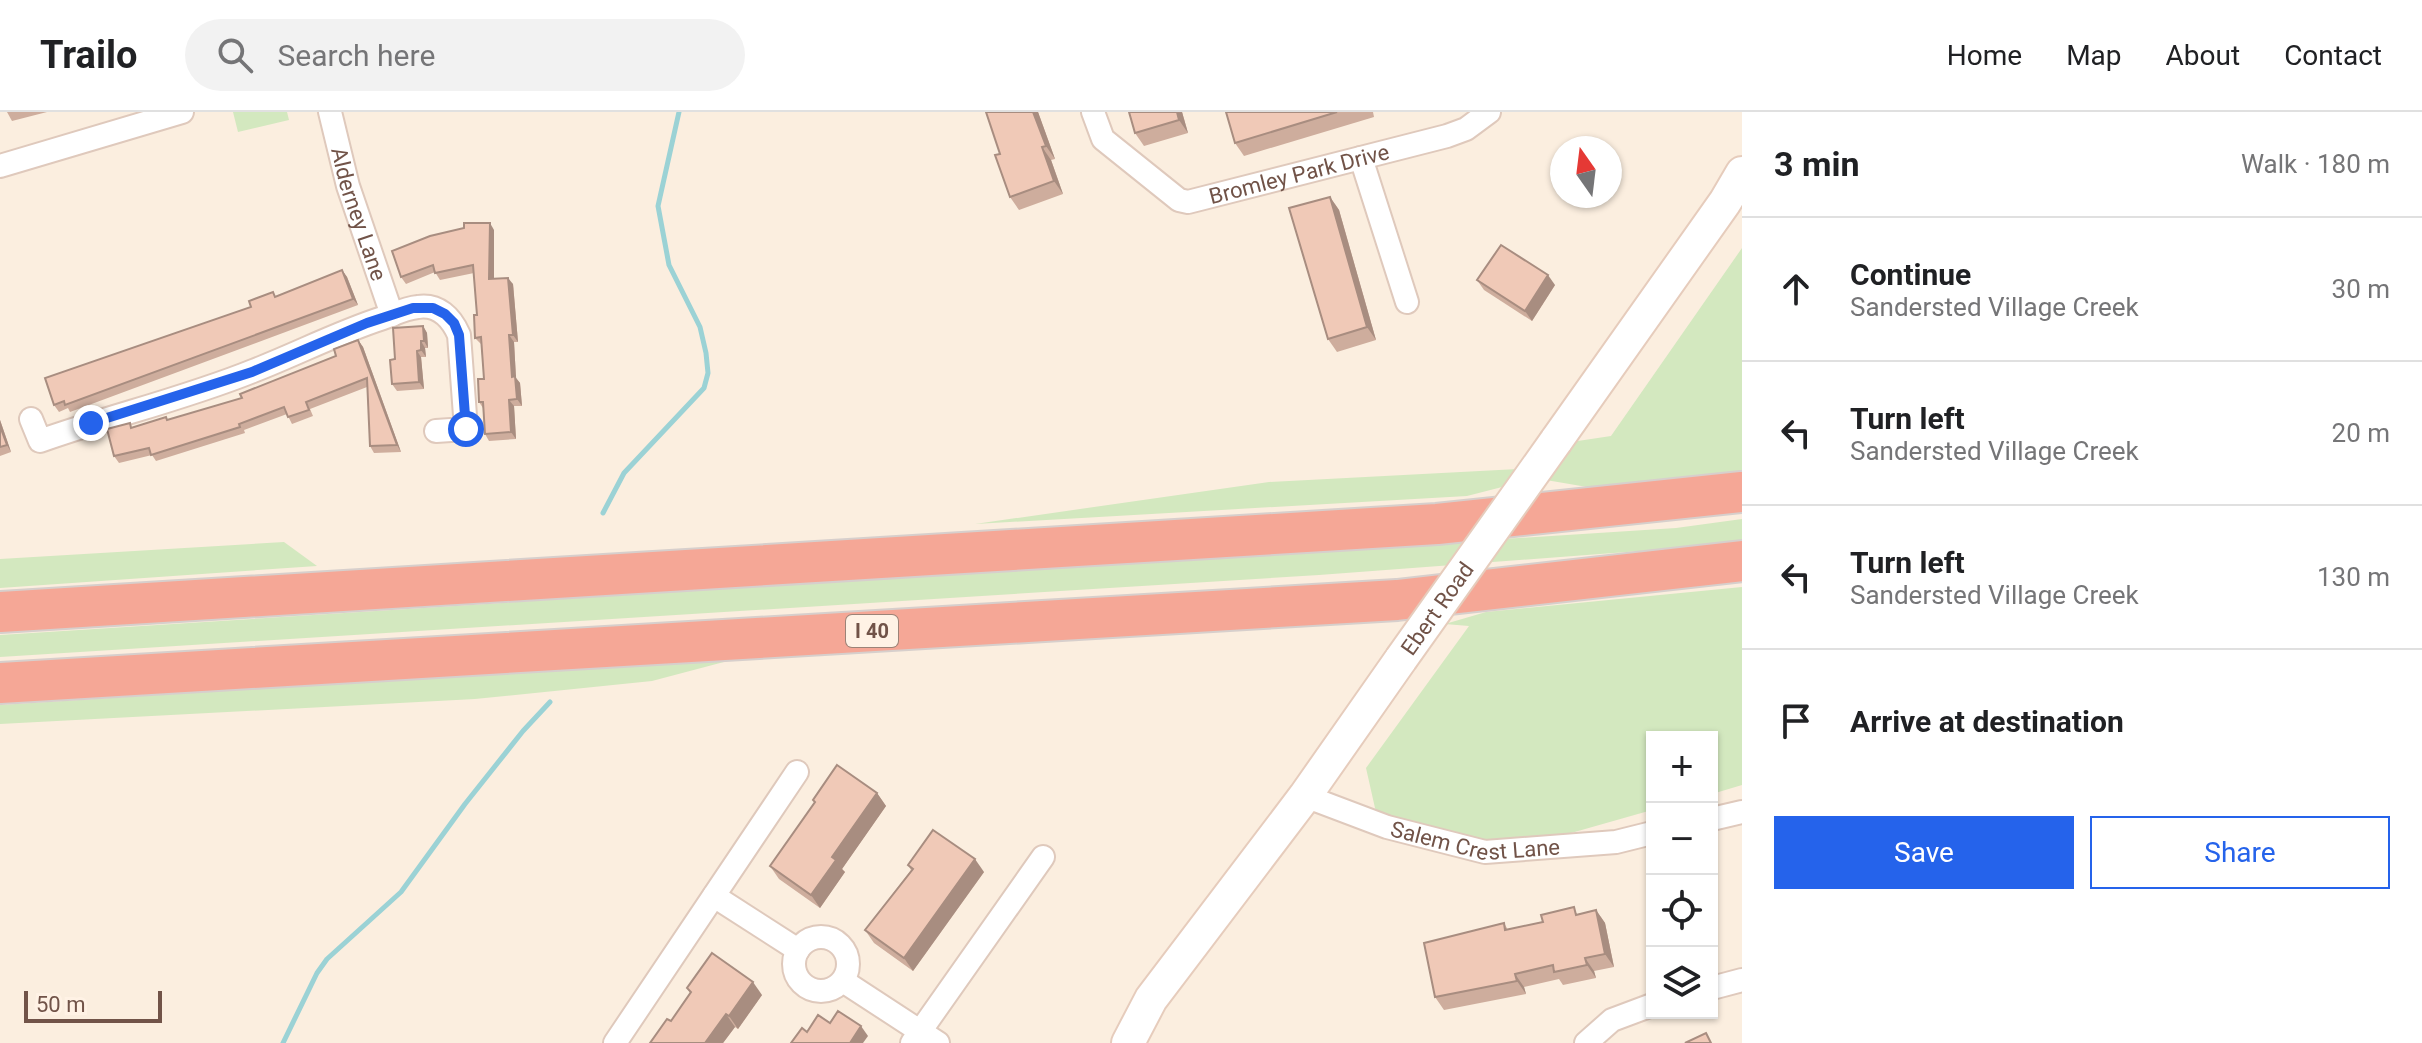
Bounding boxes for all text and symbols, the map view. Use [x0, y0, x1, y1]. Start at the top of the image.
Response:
search box [185, 19, 745, 91]
text: Trailo [40, 33, 137, 77]
icon: search [213, 33, 257, 77]
text: Search here [277, 38, 435, 73]
text: Home [1947, 39, 2022, 72]
text: Map [2066, 39, 2122, 72]
text: About [2166, 39, 2240, 72]
text: Contact [2284, 39, 2382, 72]
north arrow [1550, 136, 1622, 208]
street label: Bromley Park Drive [1206, 139, 1392, 209]
text: 3 min [1774, 144, 1859, 184]
street label: Alderney Lane [327, 145, 392, 284]
text: Walk · 180 m [2241, 149, 2390, 179]
text: Continue [1850, 257, 1971, 292]
icon: ahead [1774, 267, 1818, 311]
text: 30 m [2332, 274, 2390, 304]
text: Sandersted Village Creek [1850, 292, 2139, 322]
text: Turn left [1850, 401, 1965, 436]
route end [73, 405, 109, 441]
route start [448, 411, 484, 447]
icon: left [1774, 411, 1818, 455]
text: 20 m [2332, 418, 2390, 448]
text: Sandersted Village Creek [1850, 436, 2139, 466]
text: Turn left [1850, 545, 1965, 580]
icon: left [1774, 555, 1818, 599]
street label: Ebert Road [1396, 557, 1478, 660]
text: 130 m [2317, 562, 2390, 592]
text: Sandersted Village Creek [1850, 580, 2139, 610]
road number: I 40 [846, 615, 898, 647]
icon: arrive [1774, 699, 1818, 743]
text: Arrive at destination [1850, 704, 2124, 739]
map controls [1646, 731, 1718, 1019]
button: + [1646, 731, 1718, 803]
button: − [1646, 803, 1718, 875]
street label: Salem Crest Lane [1388, 816, 1561, 865]
button: Save [1774, 816, 2074, 889]
button: Share [2090, 816, 2390, 889]
button: locate [1646, 875, 1718, 947]
button: layers [1646, 947, 1718, 1019]
scale bar [24, 987, 162, 1023]
text: 50 m [36, 992, 85, 1017]

